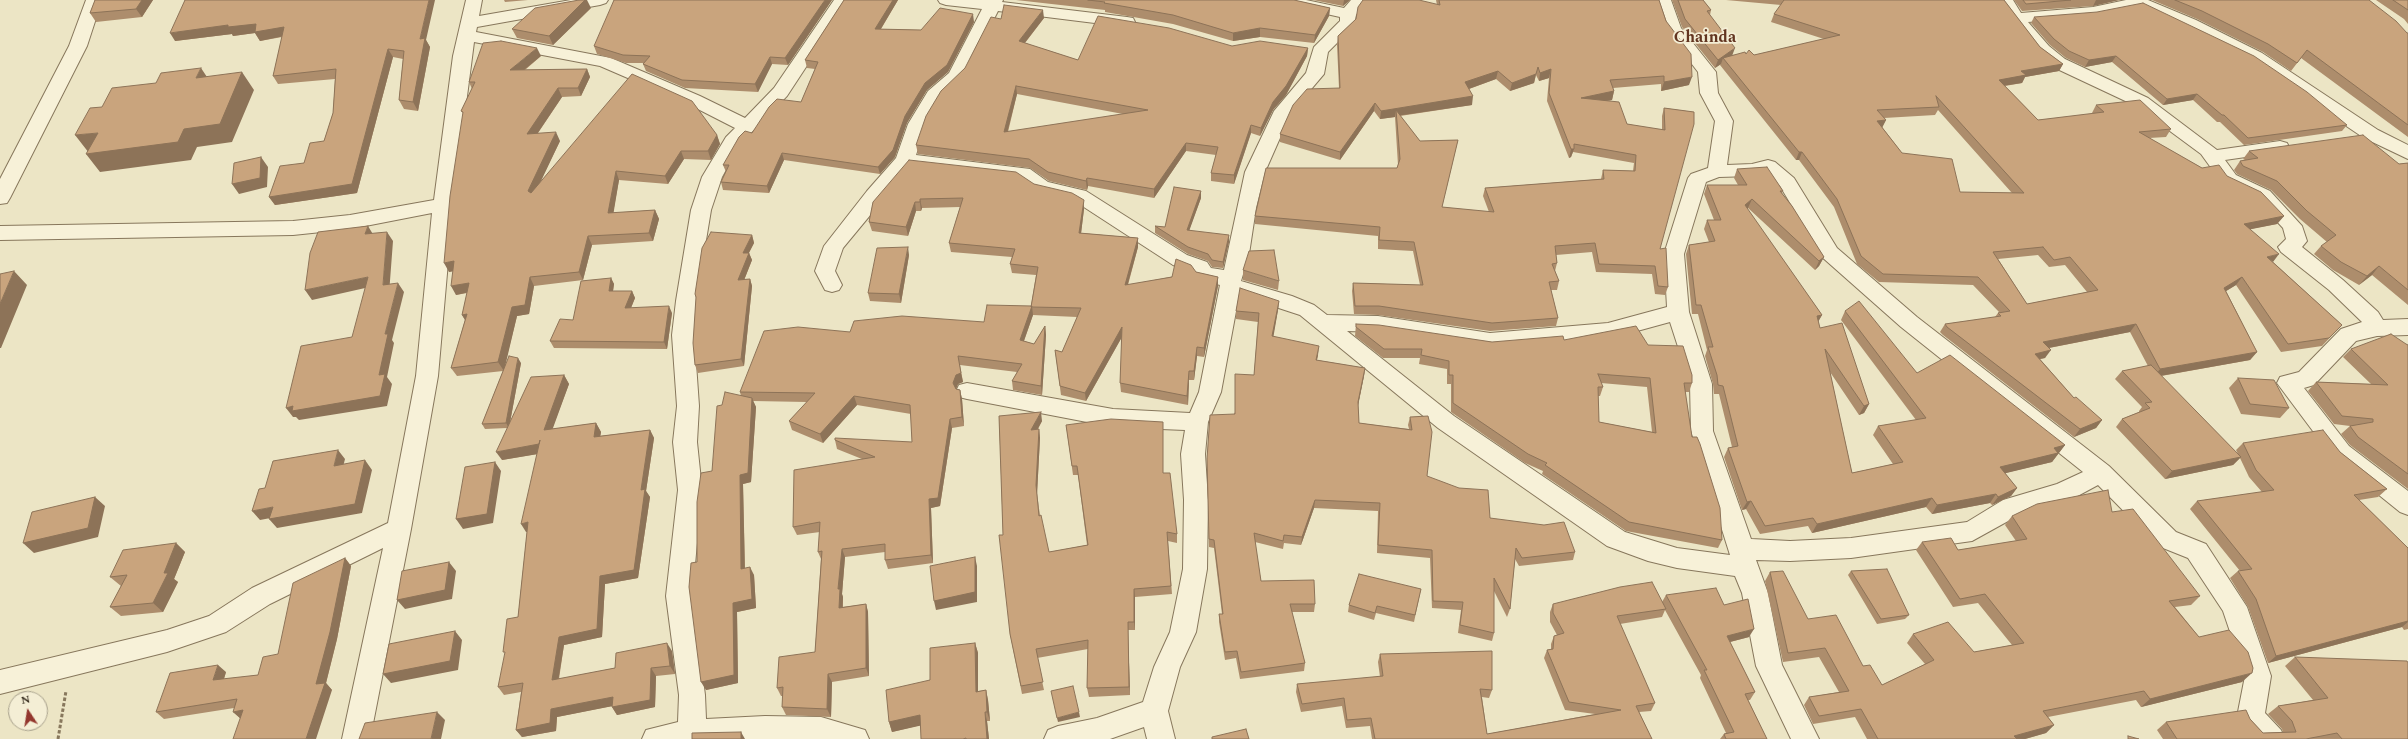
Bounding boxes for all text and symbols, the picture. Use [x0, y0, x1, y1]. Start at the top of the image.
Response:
district label: Chainda [1674, 29, 1736, 49]
north arrow [8, 691, 48, 731]
text: N [19, 691, 32, 709]

